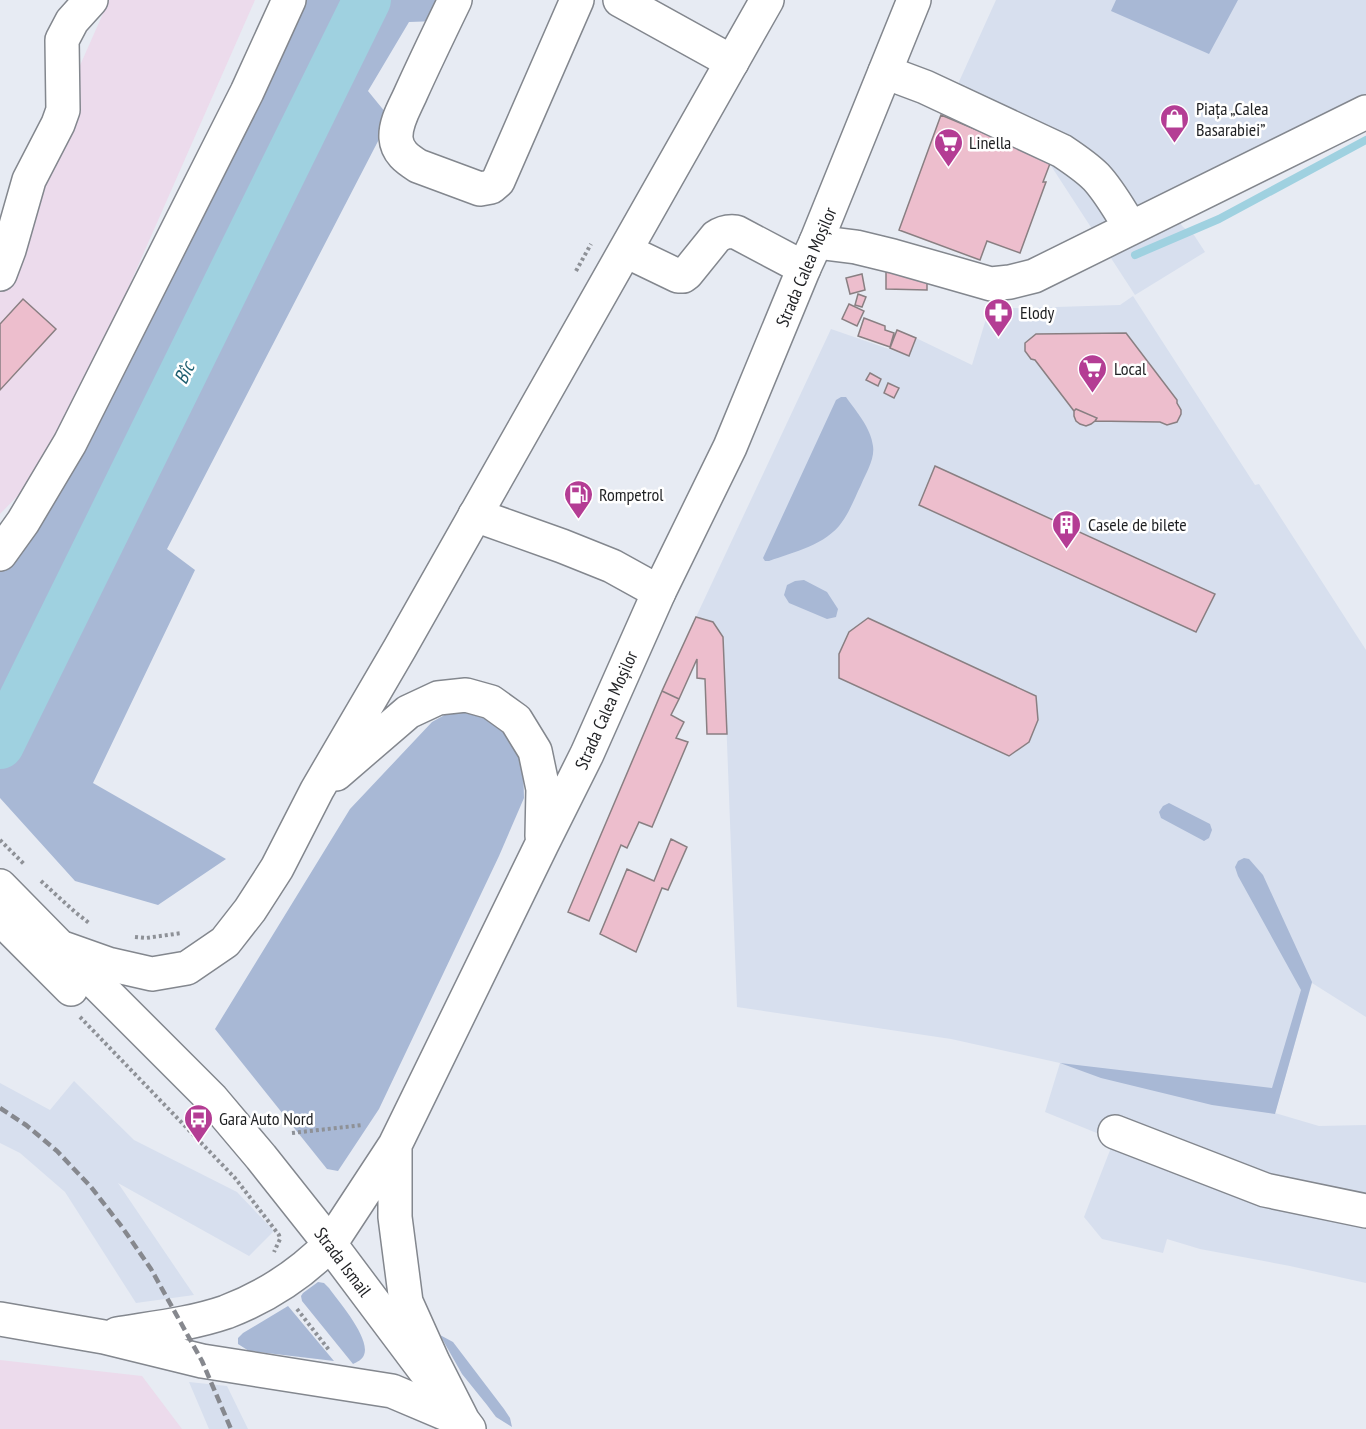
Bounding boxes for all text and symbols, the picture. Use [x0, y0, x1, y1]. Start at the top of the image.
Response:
place label: Piața „Calea Basarabiei” [1196, 97, 1269, 141]
shop icon: Piața „Calea Basarabiei” [1159, 102, 1191, 144]
supermarket icon: Linella [932, 126, 964, 168]
place label: Linella [969, 131, 1011, 154]
street label: Strada Calea Moșilor [770, 204, 842, 330]
pharmacy icon: Elody [983, 296, 1015, 338]
place label: Elody [1020, 301, 1054, 324]
supermarket icon: Local [1077, 352, 1109, 394]
water label: Bîc [168, 356, 201, 388]
place label: Local [1114, 357, 1147, 380]
fuel station icon: Rompetrol [562, 478, 594, 520]
place label: Rompetrol [599, 483, 664, 506]
building icon: Casele de bilete [1051, 508, 1083, 550]
place label: Casele de bilete [1088, 513, 1187, 536]
street label: Strada Calea Moșilor [570, 647, 642, 773]
bus stop icon: Gara Auto Nord [182, 1102, 214, 1144]
place label: Gara Auto Nord [219, 1107, 313, 1130]
street label: Strada Ismail [309, 1223, 377, 1302]

